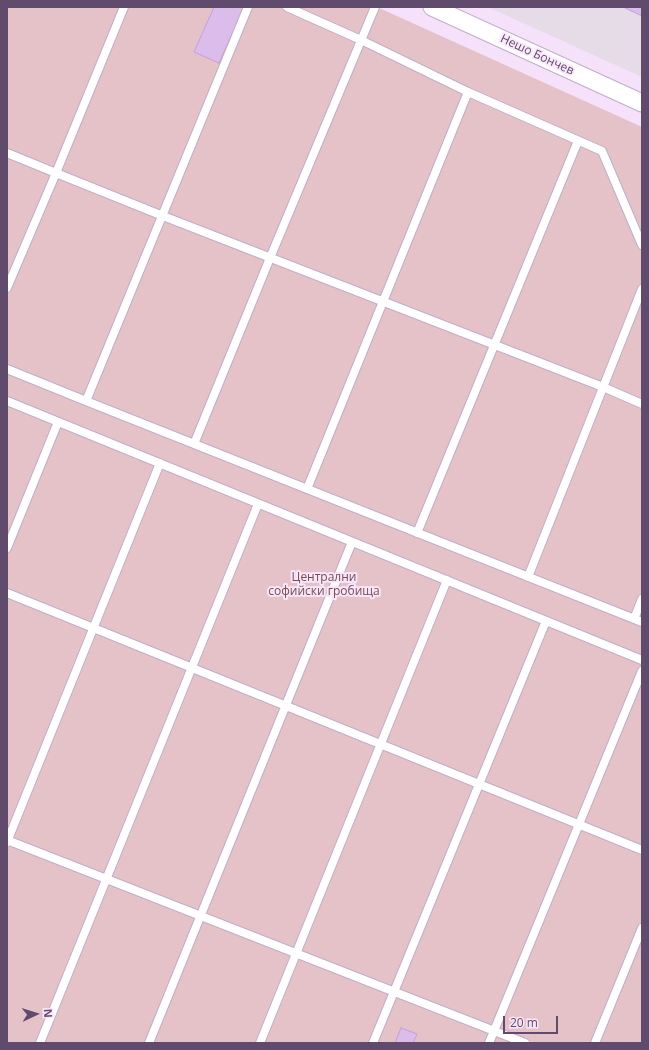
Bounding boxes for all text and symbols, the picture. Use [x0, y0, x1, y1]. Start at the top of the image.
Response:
street label: Нешо Бончев [498, 32, 576, 78]
park label: Централни софийски гробища [268, 571, 380, 599]
north arrow [16, 994, 56, 1034]
text: N [41, 1008, 56, 1018]
scale bar [505, 1008, 560, 1034]
text: 20 m [510, 1014, 538, 1031]

